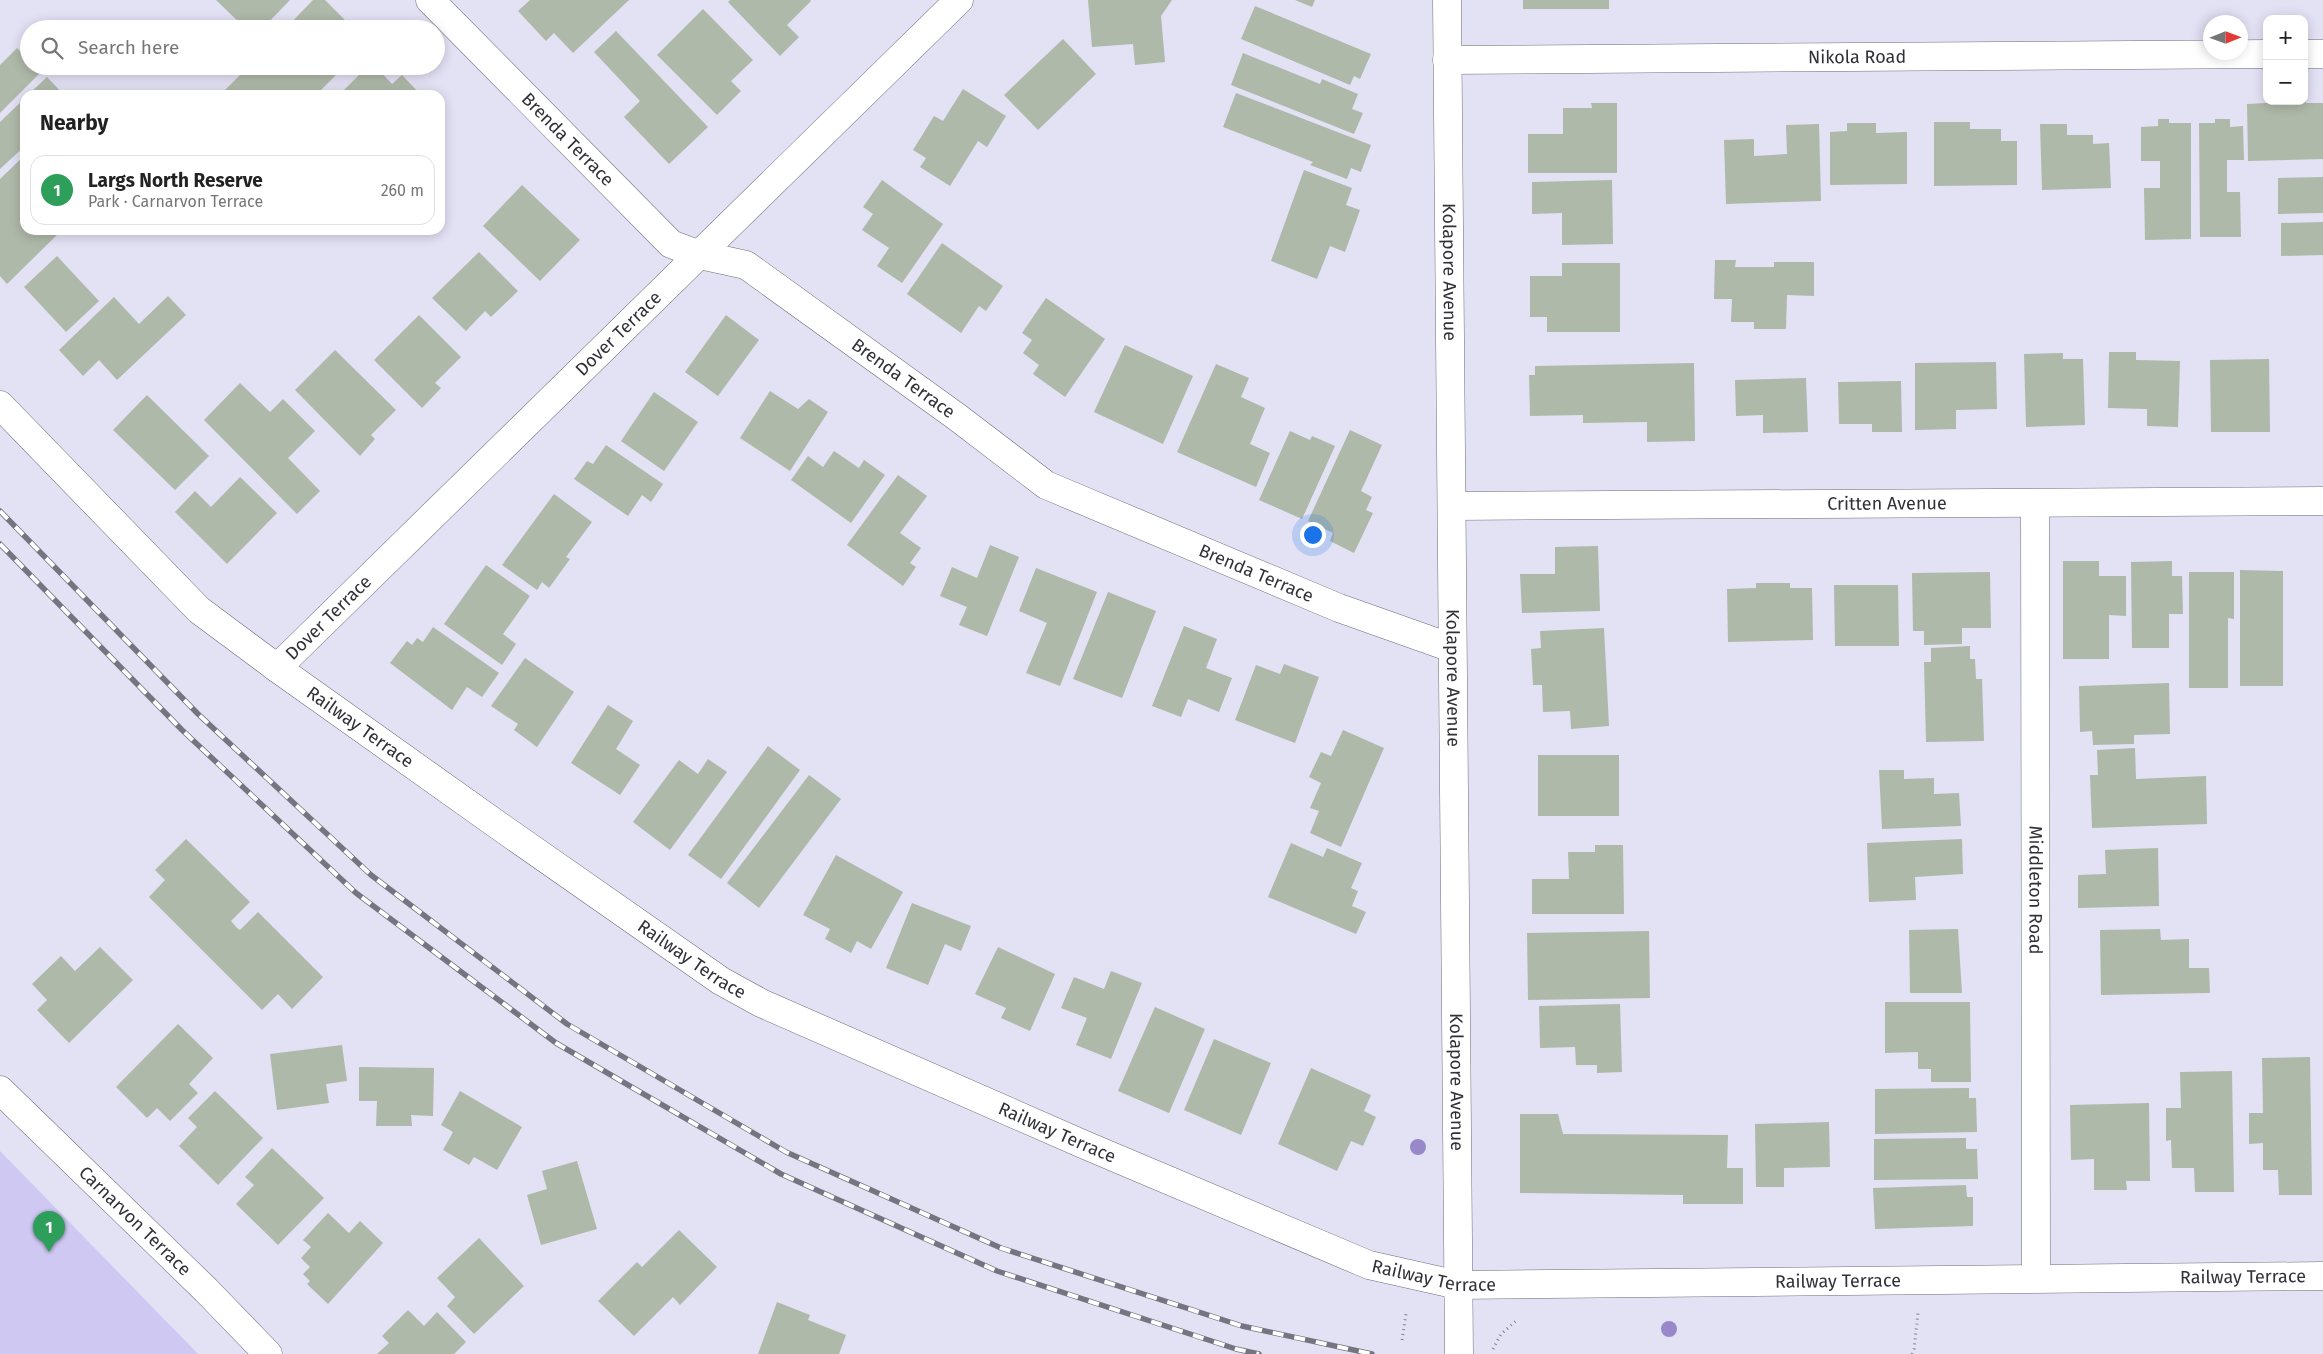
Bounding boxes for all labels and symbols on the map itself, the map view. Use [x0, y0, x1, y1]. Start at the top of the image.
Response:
north arrow [2203, 15, 2248, 60]
street label: Nikola Road [1808, 46, 1906, 68]
street label: Brenda Terrace [517, 88, 619, 191]
street label: Kolapore Avenue [1438, 203, 1461, 341]
street label: Dover Terrace [571, 287, 666, 380]
street label: Brenda Terrace [847, 334, 959, 423]
street label: Critten Avenue [1827, 492, 1947, 515]
your location [1300, 522, 1326, 548]
street label: Brenda Terrace [1195, 539, 1317, 607]
street label: Dover Terrace [281, 571, 376, 665]
street label: Kolapore Avenue [1441, 609, 1465, 747]
street label: Railway Terrace [302, 682, 418, 773]
street label: Middleton Road [2024, 825, 2047, 955]
street label: Railway Terrace [633, 915, 750, 1004]
street label: Kolapore Avenue [1445, 1013, 1468, 1151]
street label: Railway Terrace [995, 1097, 1119, 1168]
street label: Carnarvon Terrace [74, 1162, 196, 1280]
pin: 1 [33, 1211, 65, 1252]
street label: Railway Terrace [1370, 1255, 1496, 1296]
street label: Railway Terrace [2180, 1265, 2306, 1288]
street label: Railway Terrace [1775, 1269, 1901, 1293]

